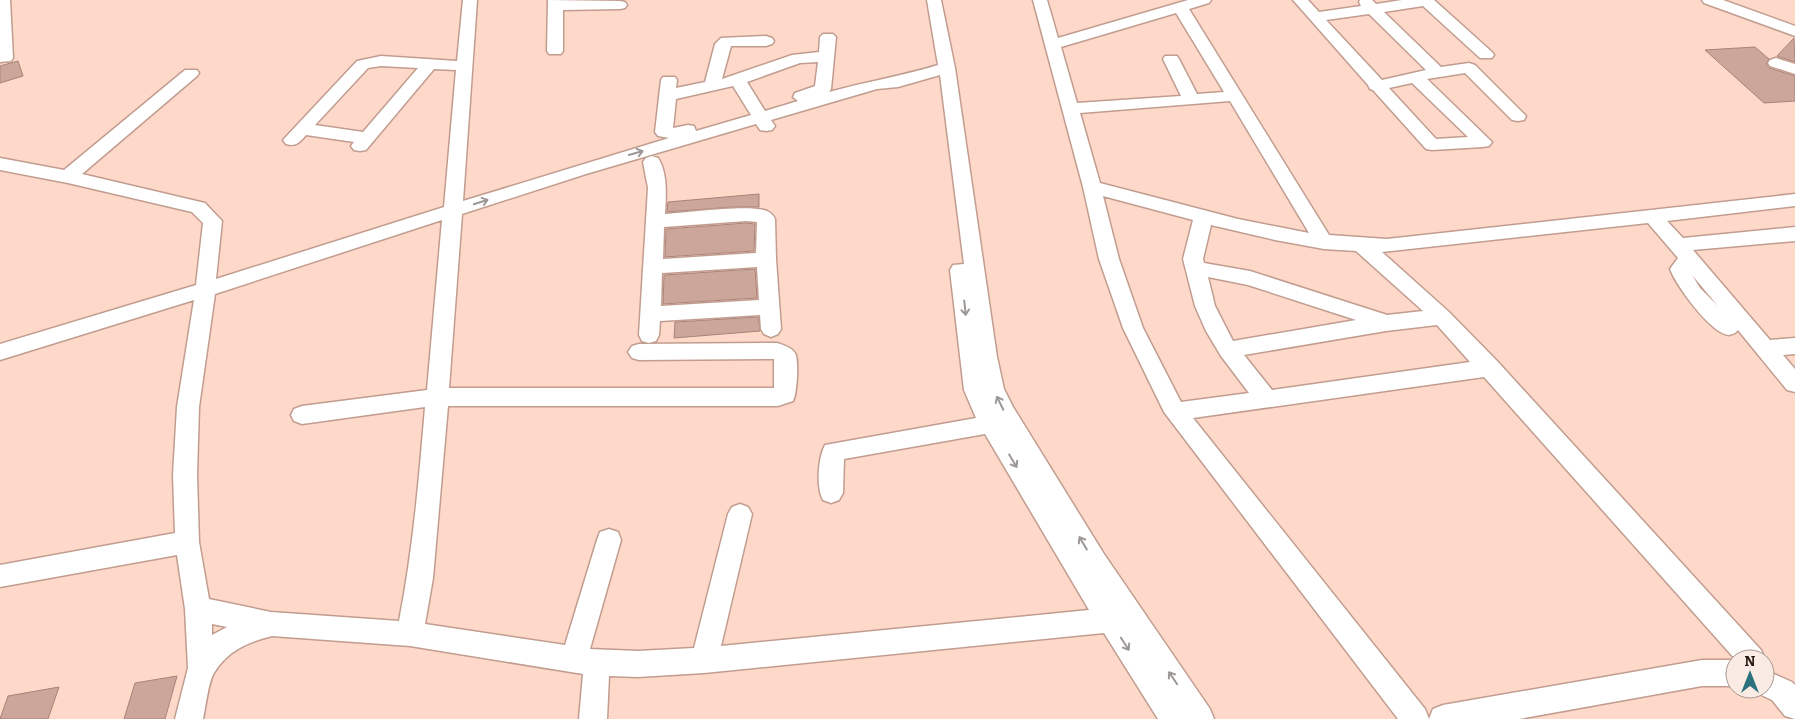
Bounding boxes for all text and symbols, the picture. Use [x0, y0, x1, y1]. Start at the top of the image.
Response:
one-way arrow [627, 148, 643, 158]
one-way arrow [472, 196, 488, 206]
one-way arrow [960, 300, 970, 316]
one-way arrow [995, 396, 1004, 411]
one-way arrow [1008, 453, 1018, 467]
one-way arrow [1078, 536, 1088, 550]
one-way arrow [1121, 636, 1131, 650]
north arrow [1725, 649, 1775, 699]
text: N [1745, 653, 1756, 670]
one-way arrow [1168, 672, 1178, 686]

